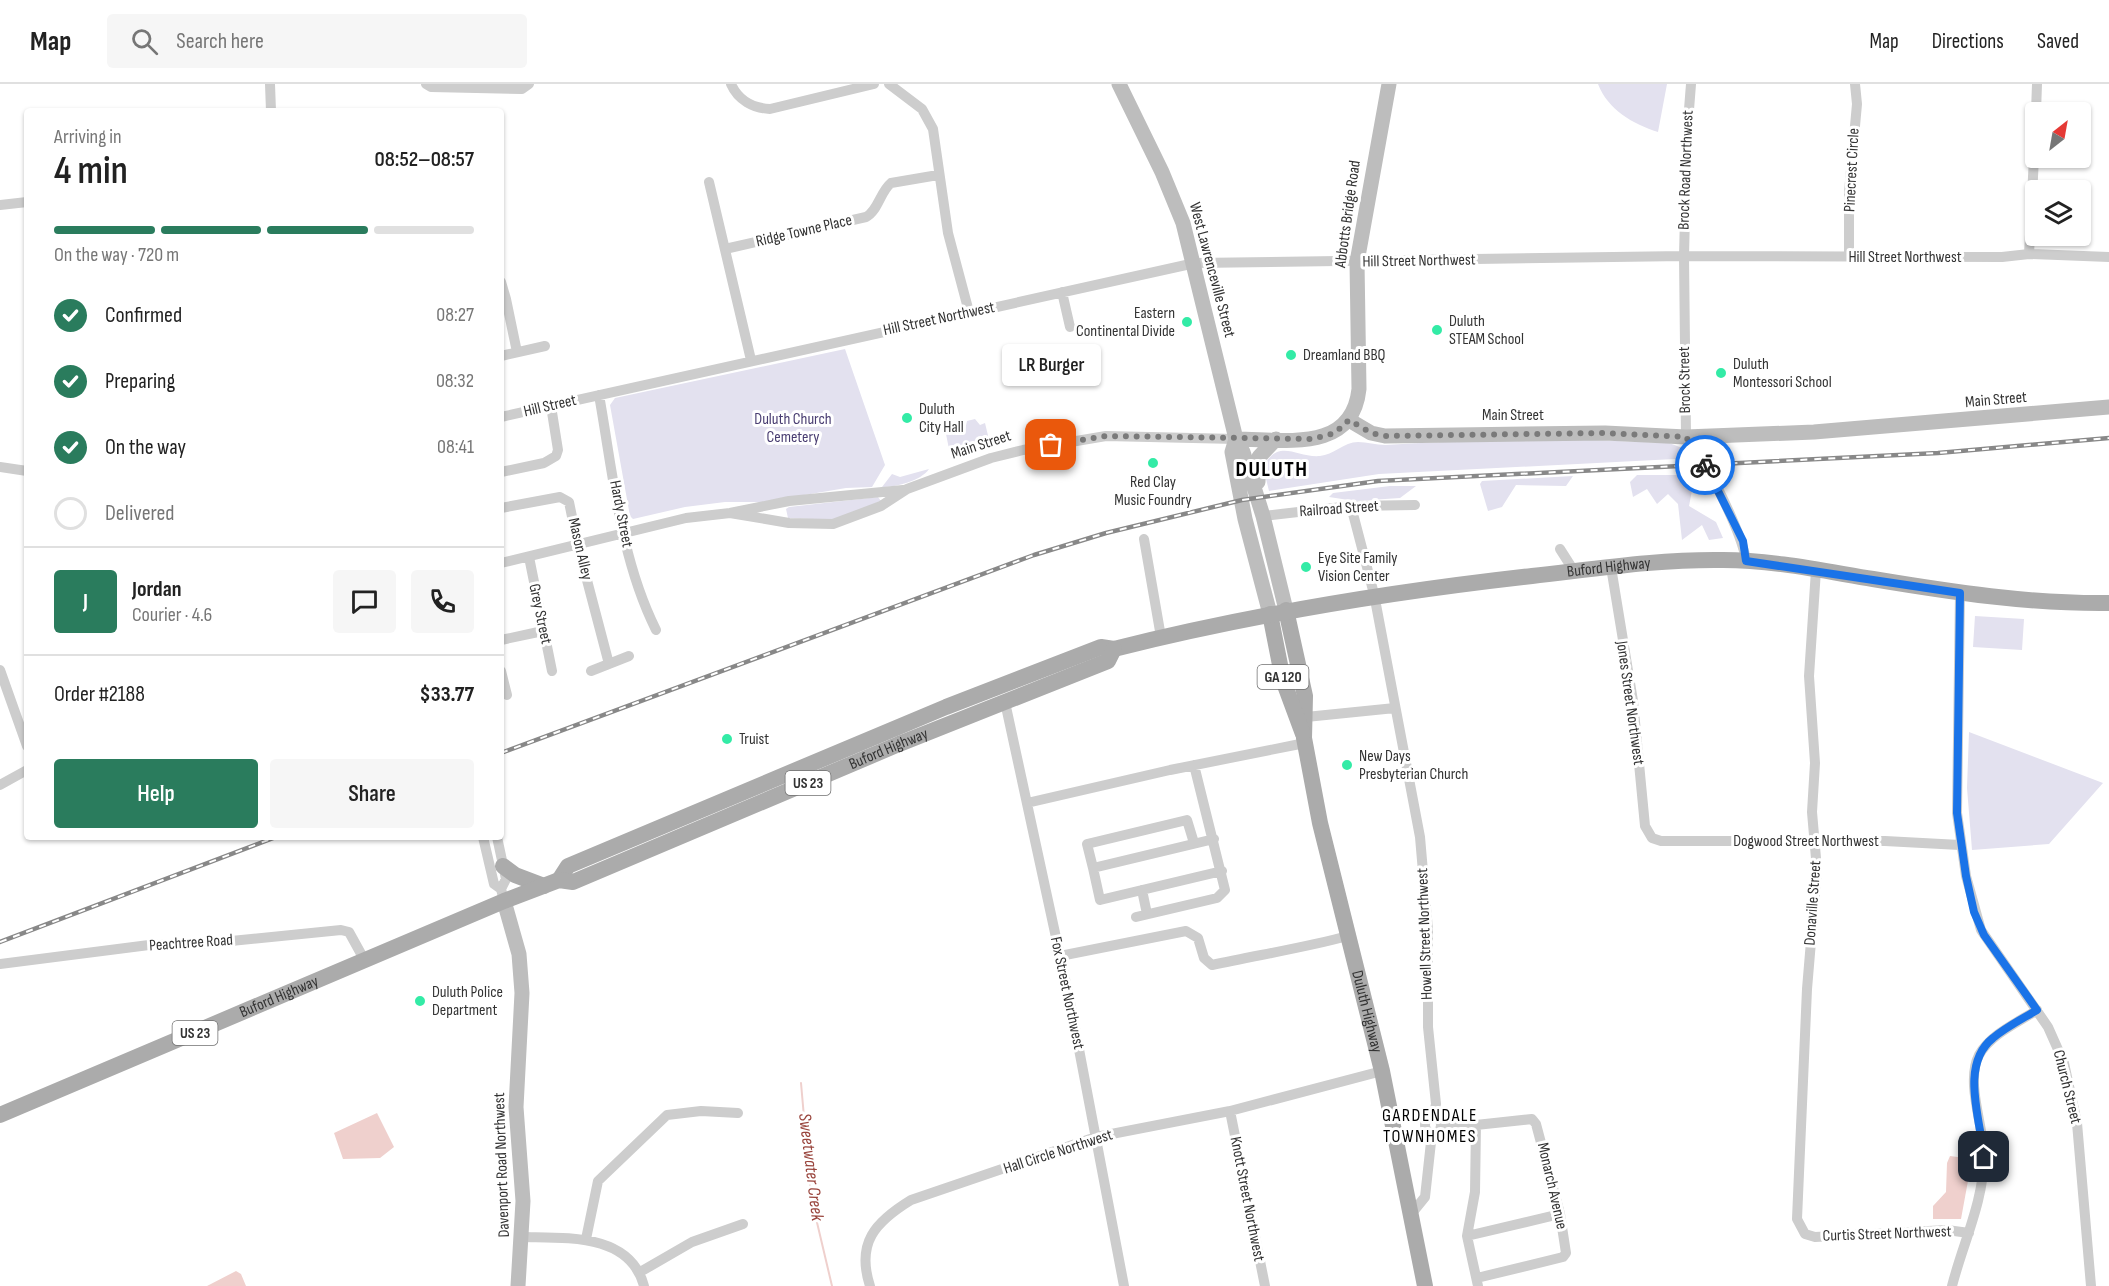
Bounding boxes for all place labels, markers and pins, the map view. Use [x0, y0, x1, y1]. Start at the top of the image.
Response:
place label: Eastern Continental Divide [1076, 304, 1175, 341]
place label: Duluth STEAM School [1449, 312, 1524, 349]
marker: Eastern Continental Divide [1180, 315, 1194, 329]
marker: Duluth STEAM School [1430, 323, 1444, 337]
callout: LR Burger [1002, 343, 1100, 385]
place label: Dreamland BBQ [1303, 346, 1386, 365]
marker: Dreamland BBQ [1284, 348, 1298, 362]
place label: Duluth Montessori School [1733, 355, 1832, 392]
marker: Duluth Montessori School [1714, 366, 1728, 380]
place label: Duluth City Hall [919, 400, 964, 437]
marker: Duluth City Hall [900, 411, 914, 425]
pin [1025, 419, 1076, 470]
marker: Red Clay Music Foundry [1146, 456, 1160, 470]
place label: Red Clay Music Foundry [1114, 473, 1192, 510]
place label: Eye Site Family Vision Center [1318, 549, 1398, 586]
marker: Eye Site Family Vision Center [1299, 560, 1313, 574]
place label: Truist [739, 730, 769, 749]
marker: Truist [720, 732, 734, 746]
place label: New Days Presbyterian Church [1359, 747, 1468, 784]
marker: New Days Presbyterian Church [1340, 758, 1354, 772]
place label: Duluth Police Department [432, 983, 503, 1020]
marker: Duluth Police Department [413, 994, 427, 1008]
pin [1958, 1131, 2009, 1182]

